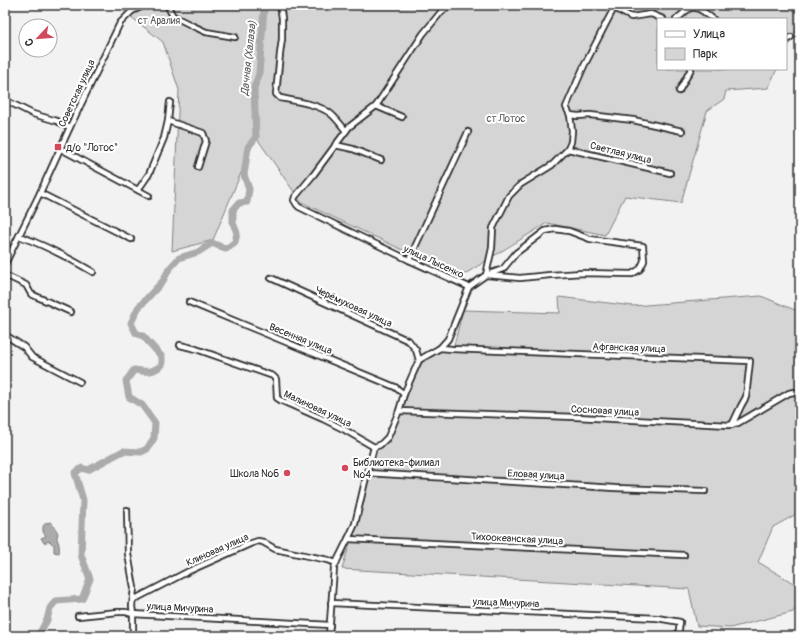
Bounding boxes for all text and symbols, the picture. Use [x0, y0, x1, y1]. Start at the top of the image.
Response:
park label: ст Аралия [138, 15, 180, 27]
north arrow [18, 18, 58, 58]
legend [657, 18, 787, 70]
water label: Дачная (Халаза) [238, 20, 259, 97]
text: Улица [693, 27, 725, 42]
text: С [22, 36, 37, 48]
text: Парк [693, 47, 718, 62]
street label: Советская улица [56, 57, 98, 129]
park label: ст Лотос [487, 113, 525, 125]
street label: Светлая улица [589, 140, 653, 166]
marker: д/о "Лотос" [53, 142, 63, 152]
place label: д/о "Лотос" [66, 142, 118, 154]
street label: улица Лысенко [401, 242, 466, 281]
street label: Черёмуховая улица [313, 284, 394, 330]
street label: Весенняя улица [267, 321, 334, 357]
street label: Афганская улица [592, 341, 666, 355]
street label: Малиновая улица [282, 388, 354, 430]
street label: Сосновая улица [571, 403, 640, 419]
place label: Библиотека-филиал №4 [353, 457, 439, 481]
marker: Библиотека-филиал №4 [340, 463, 350, 473]
place label: Школа №6 [230, 468, 279, 480]
marker: Школа №6 [282, 468, 292, 478]
street label: Еловая улица [507, 468, 565, 483]
street label: Клиновая улица [184, 531, 251, 569]
street label: Тихоокеанская улица [471, 531, 564, 547]
street label: улица Мичурина [471, 596, 540, 610]
street label: улица Мичурина [145, 600, 214, 616]

